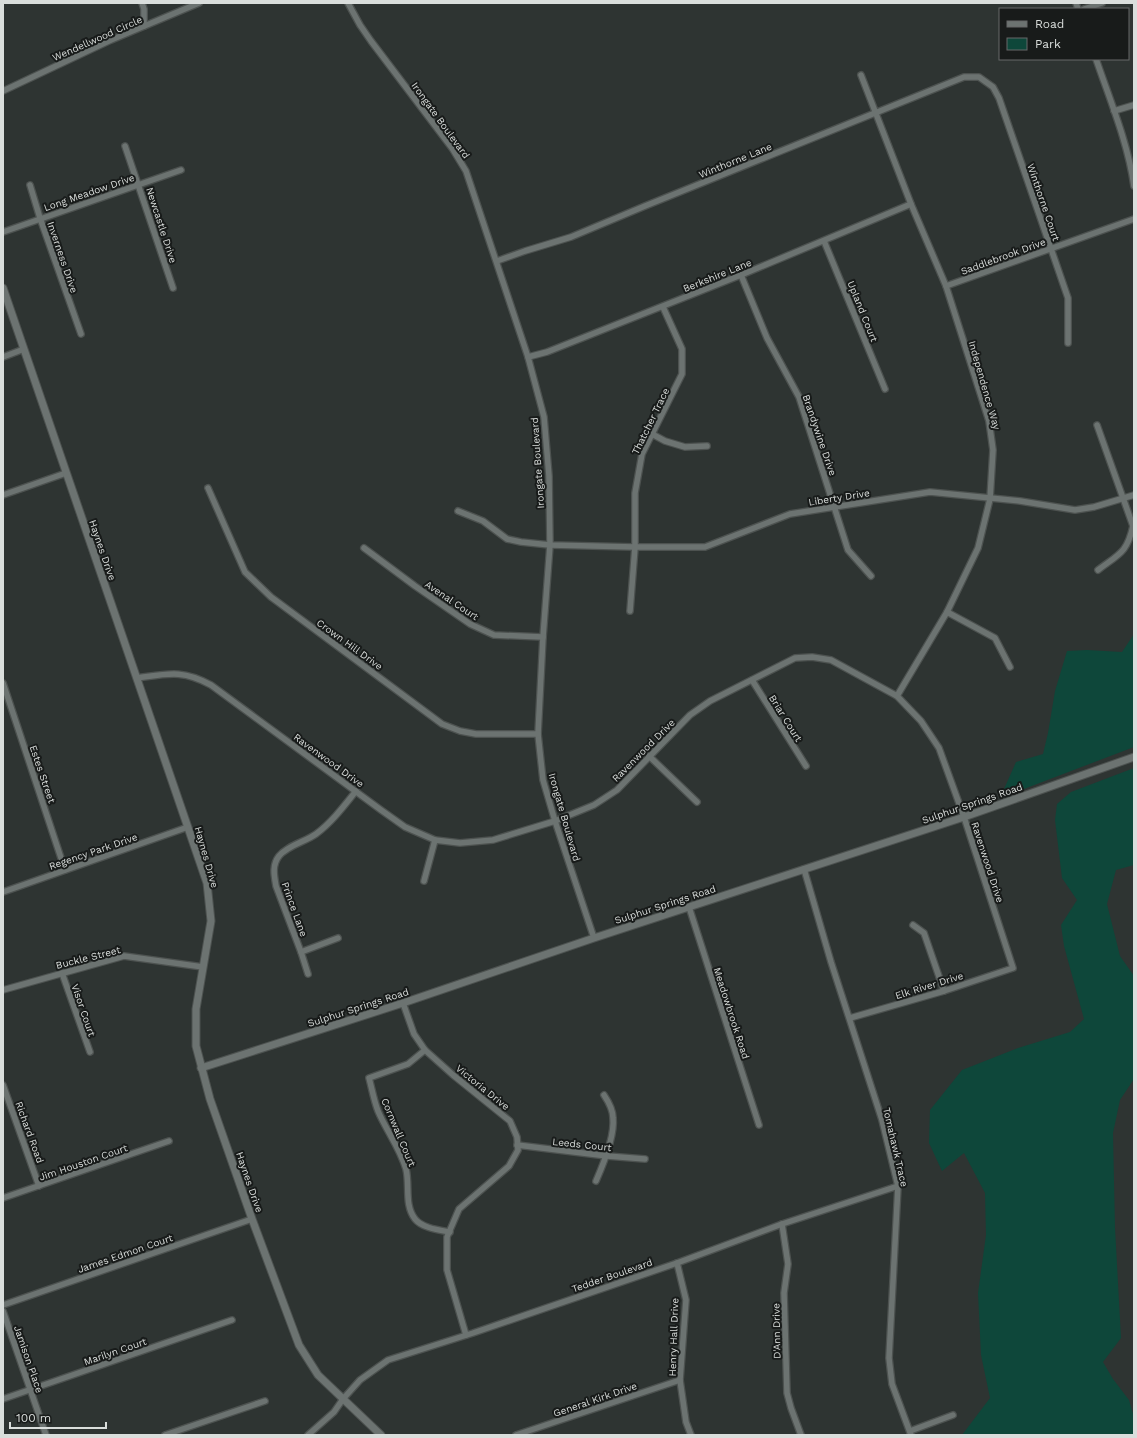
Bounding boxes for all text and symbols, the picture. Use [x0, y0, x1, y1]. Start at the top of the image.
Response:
legend [999, 8, 1129, 60]
street label: Wendellwood Circle [51, 14, 144, 63]
text: Road [1035, 17, 1064, 31]
text: Park [1035, 37, 1061, 51]
street label: Irongate Boulevard [409, 80, 472, 161]
street label: Winthorne Lane [697, 141, 774, 180]
street label: Winthorne Court [1025, 162, 1062, 243]
street label: Long Meadow Drive [42, 172, 136, 213]
street label: Newcastle Drive [144, 186, 179, 265]
street label: Inverness Drive [45, 220, 80, 295]
street label: Saddlebrook Drive [959, 236, 1047, 277]
street label: Berkshire Lane [681, 257, 753, 294]
street label: Upland Court [845, 279, 880, 344]
street label: Independence Way [967, 339, 1003, 432]
street label: Thatcher Trace [630, 386, 671, 456]
street label: Brandywine Drive [800, 393, 839, 477]
street label: Irongate Boulevard [529, 417, 546, 509]
street label: Liberty Drive [808, 487, 871, 508]
street label: Haynes Drive [87, 518, 118, 582]
street label: Avenal Court [423, 578, 481, 623]
street label: Crown Hill Drive [315, 617, 385, 672]
street label: Briar Court [767, 693, 805, 744]
street label: Ravenwood Drive [610, 717, 677, 784]
street label: Ravenwood Drive [292, 731, 366, 790]
street label: Estes Street [27, 744, 58, 805]
street label: Irongate Boulevard [547, 772, 582, 863]
street label: Sulphur Springs Road [921, 781, 1024, 826]
street label: Ravenwood Drive [969, 821, 1006, 904]
street label: Haynes Drive [193, 825, 221, 889]
street label: Regency Park Drive [47, 831, 139, 872]
street label: Prince Lane [280, 880, 310, 938]
street label: Sulphur Springs Road [613, 883, 717, 926]
street label: Buckle Street [55, 944, 122, 971]
street label: Meadowbrook Road [711, 966, 752, 1060]
street label: Elk River Drive [894, 970, 965, 1001]
street label: Visor Court [69, 983, 98, 1039]
street label: Sulphur Springs Road [306, 986, 410, 1029]
street label: Victoria Drive [454, 1063, 512, 1112]
street label: Cornwall Court [379, 1096, 418, 1169]
street label: Richard Road [13, 1100, 46, 1164]
street label: Tomahawk Trace [881, 1106, 910, 1188]
street label: Leeds Court [552, 1136, 613, 1153]
street label: Jim Houston Court [38, 1142, 130, 1183]
street label: Haynes Drive [234, 1150, 265, 1214]
street label: James Edmon Court [76, 1232, 175, 1275]
street label: Tedder Boulevard [570, 1257, 654, 1294]
street label: Henry Hall Drive [667, 1297, 680, 1376]
street label: D'Ann Drive [771, 1303, 782, 1359]
street label: Jamison Place [12, 1324, 45, 1394]
street label: Marilyn Court [82, 1335, 149, 1367]
street label: General Kirk Drive [552, 1380, 639, 1419]
scale bar [10, 1404, 106, 1430]
text: 100 m [16, 1411, 51, 1425]

